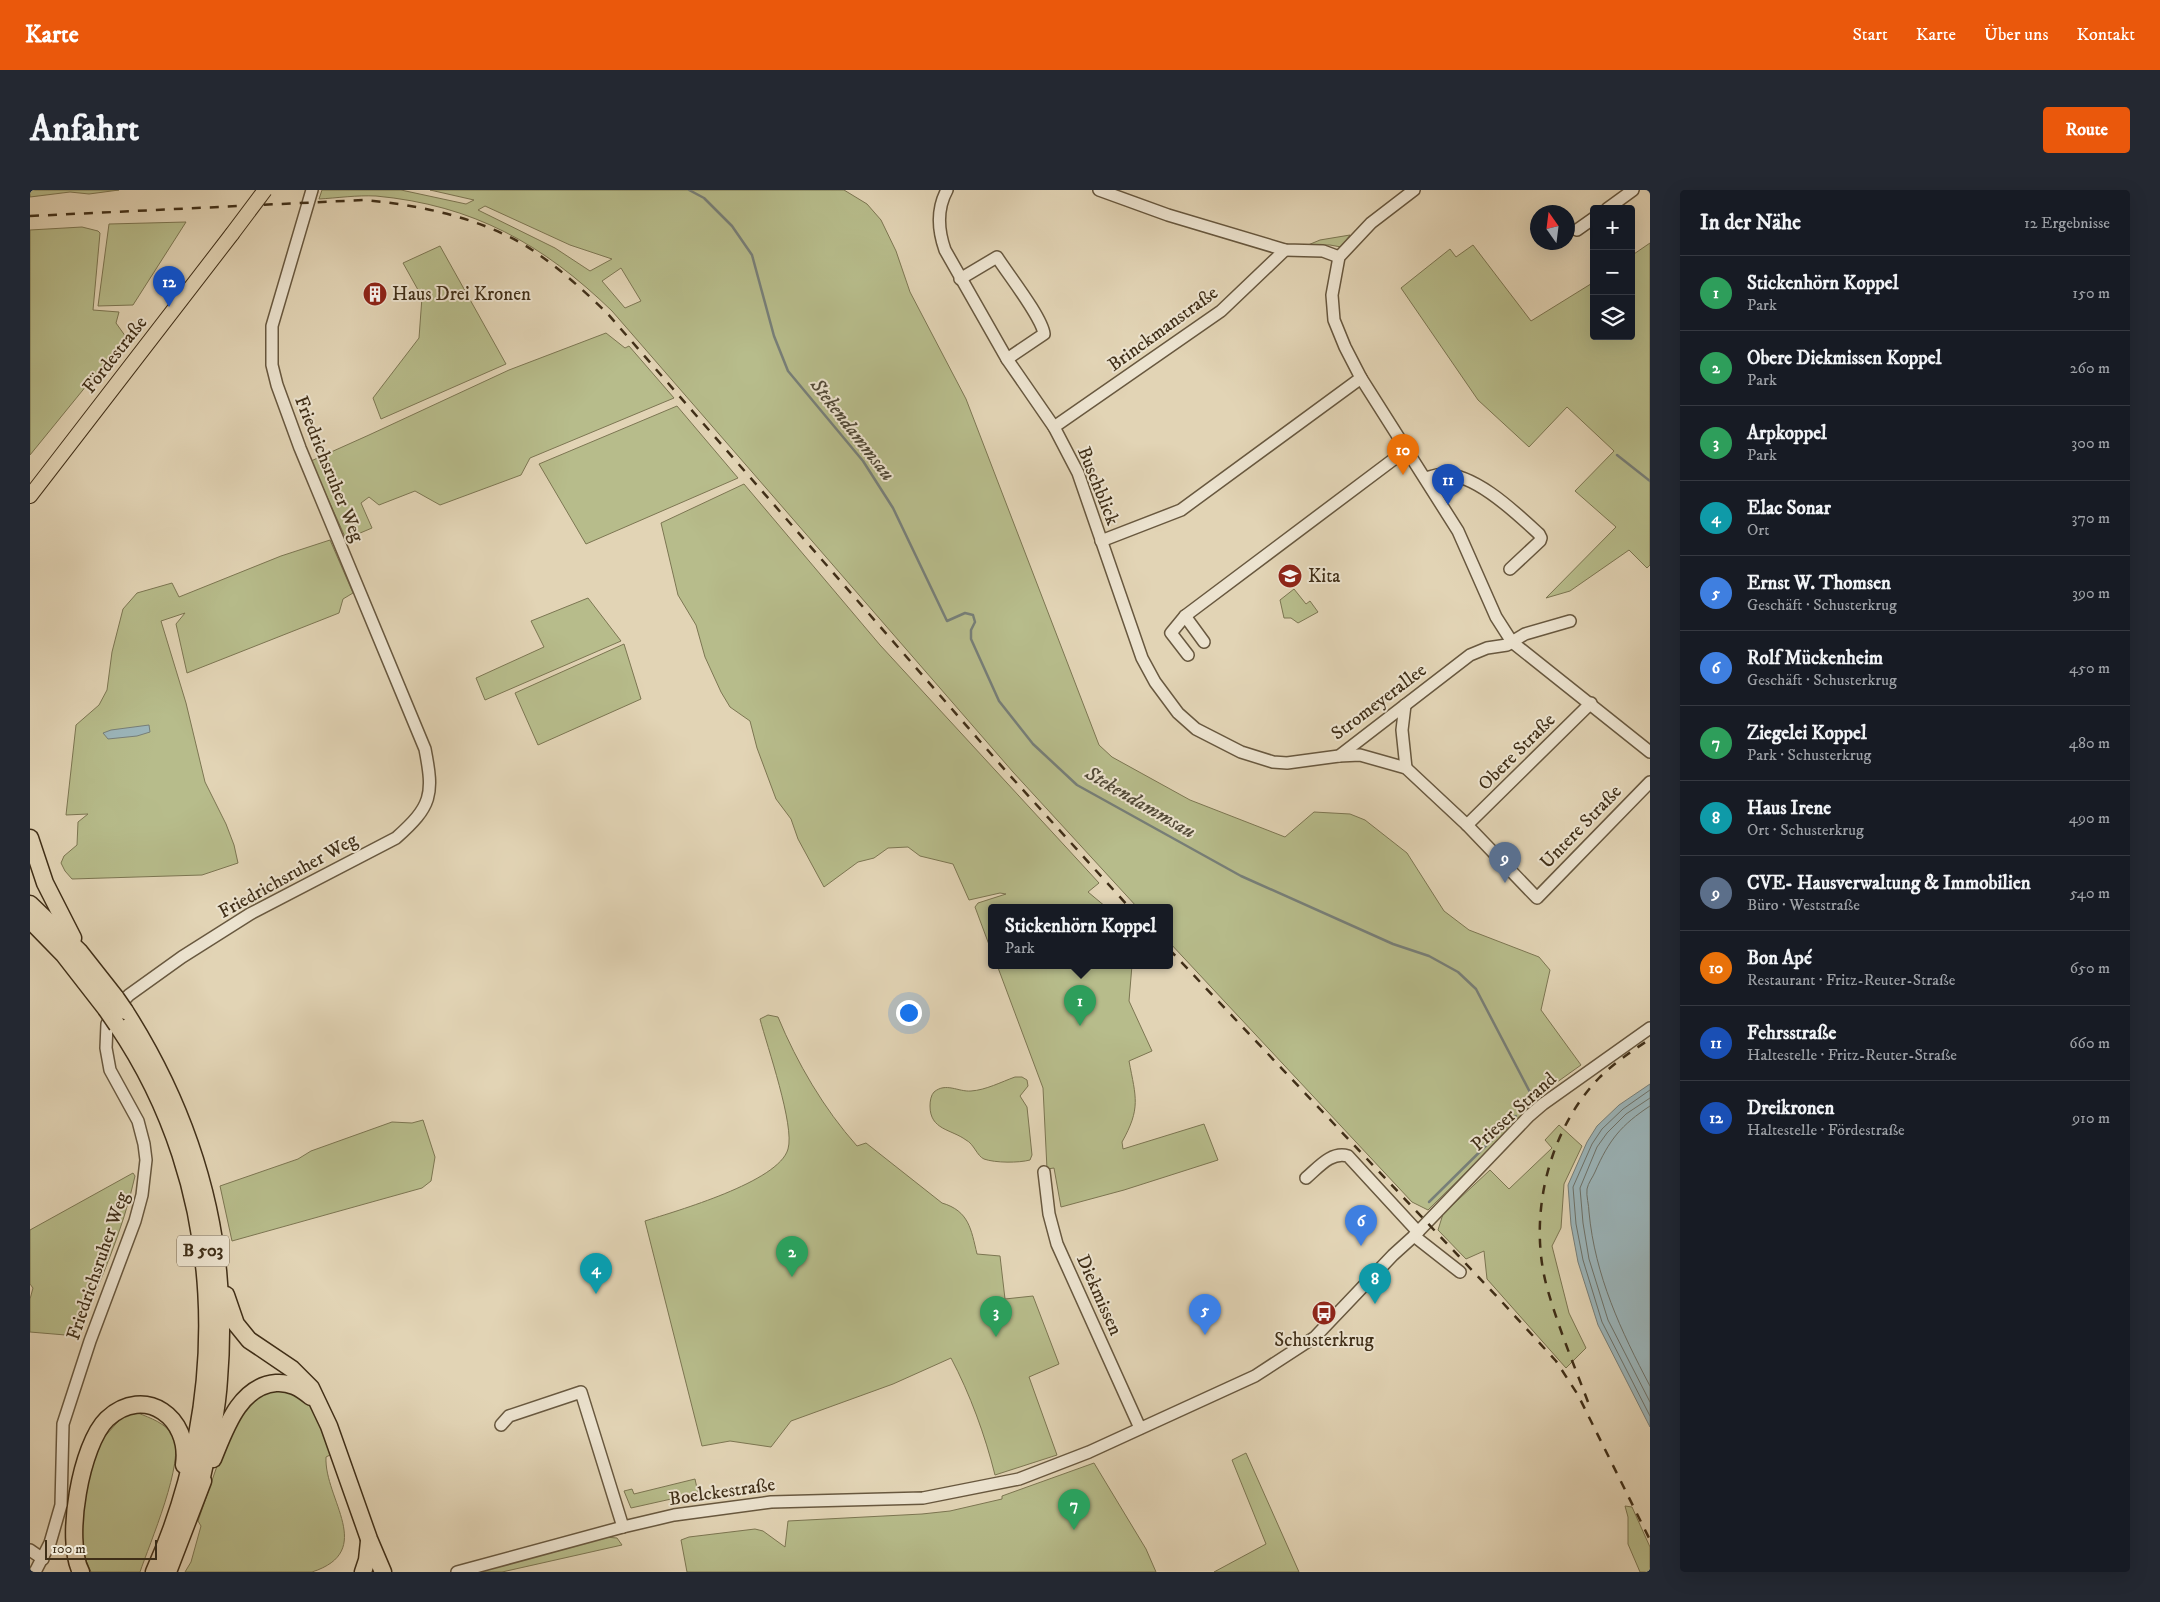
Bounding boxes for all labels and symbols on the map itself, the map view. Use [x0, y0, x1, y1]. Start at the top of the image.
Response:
north arrow [1530, 205, 1575, 250]
pin: 12 [153, 266, 185, 307]
building icon: Haus Drei Kronen [362, 281, 388, 307]
street label: Brinckmanstraße [1103, 281, 1223, 377]
place label: Haus Drei Kronen [392, 283, 531, 306]
street label: Fördestraße [78, 312, 152, 398]
water label: Stekendammsau [803, 373, 900, 486]
street label: Friedrichsruher Weg [289, 393, 369, 546]
pin: 10 [1387, 434, 1419, 475]
street label: Buschblick [1072, 443, 1124, 529]
pin: 11 [1432, 464, 1464, 505]
school or university icon: Kita [1277, 563, 1303, 589]
place label: Kita [1308, 565, 1340, 588]
street label: Stromeyerallee [1327, 659, 1431, 745]
street label: Obere Straße [1474, 708, 1561, 795]
water label: Stekendammsau [1079, 761, 1200, 845]
street label: Untere Straße [1535, 780, 1627, 874]
street label: Friedrichsruher Weg [215, 828, 362, 924]
pin: 9 [1489, 842, 1521, 883]
pin: 1 [1064, 985, 1096, 1026]
your location [896, 1000, 922, 1026]
street label: Prieser Strand [1467, 1067, 1562, 1156]
street label: Friedrichsruher Weg [62, 1188, 134, 1343]
pin: 6 [1345, 1205, 1377, 1246]
road number: B 503 [177, 1236, 229, 1266]
pin: 2 [776, 1236, 808, 1277]
street label: Diekmissen [1071, 1251, 1127, 1339]
pin: 4 [580, 1253, 612, 1294]
pin: 8 [1359, 1263, 1391, 1304]
pin: 5 [1189, 1294, 1221, 1335]
pin: 3 [980, 1296, 1012, 1337]
bus stop icon: Schusterkrug [1311, 1300, 1337, 1326]
place label: Schusterkrug [1274, 1329, 1374, 1352]
street label: Boelckestraße [667, 1473, 777, 1511]
pin: 7 [1058, 1489, 1090, 1530]
scale bar [45, 1537, 158, 1560]

